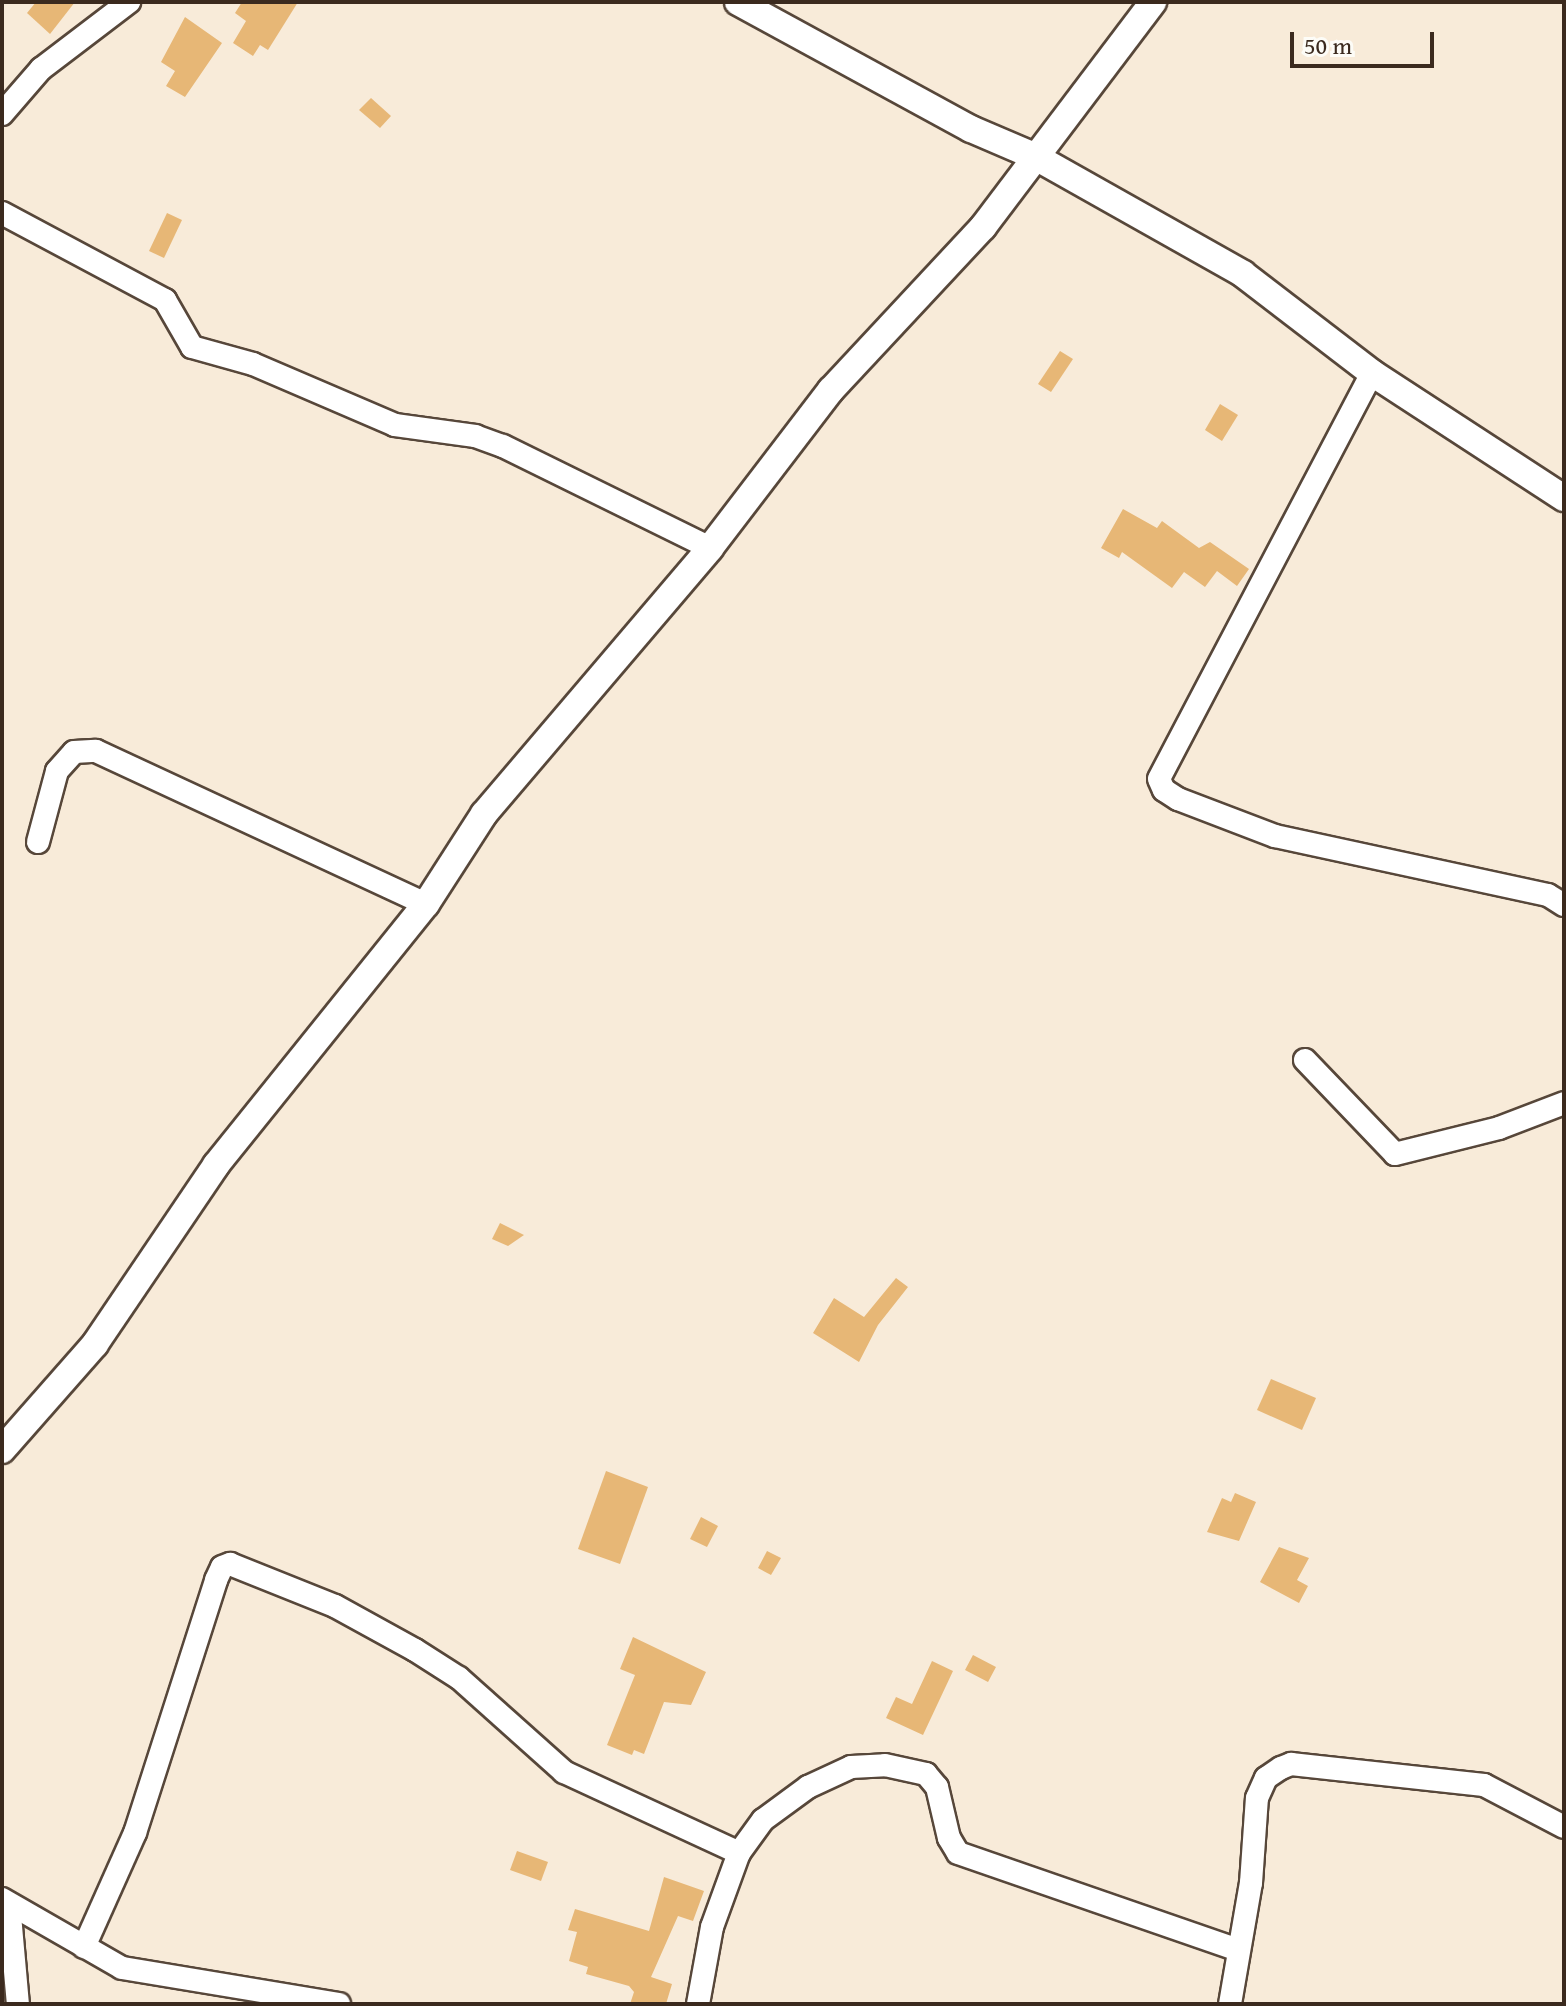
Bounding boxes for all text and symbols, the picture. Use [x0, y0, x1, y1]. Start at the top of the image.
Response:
scale bar [1294, 16, 1438, 66]
text: 50 m [1304, 28, 1352, 63]

